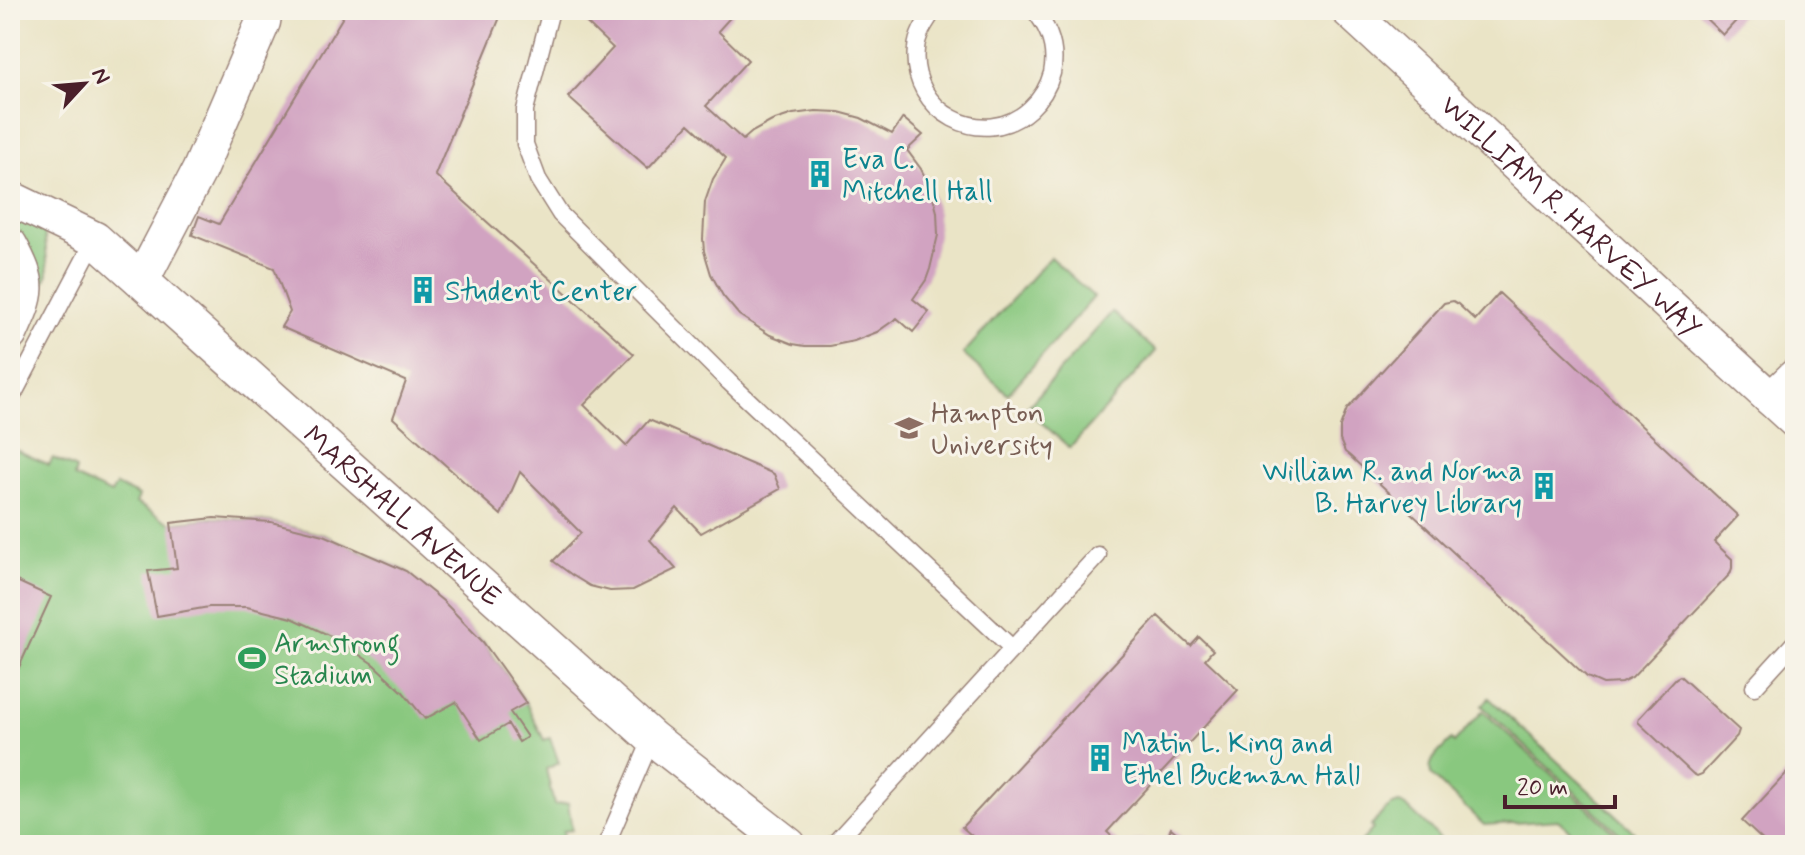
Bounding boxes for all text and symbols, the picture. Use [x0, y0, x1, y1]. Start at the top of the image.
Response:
north arrow [44, 44, 124, 124]
text: N [84, 63, 116, 89]
street label: WILLIAM R. HARVEY WAY [1432, 88, 1709, 347]
place label: Eva C. Mitchell Hall [842, 142, 992, 211]
building icon: Eva C. Mitchell Hall [805, 159, 835, 189]
place label: Student Center [445, 274, 637, 311]
building icon: Student Center [408, 275, 438, 305]
place label: Hampton University [931, 396, 1053, 465]
school or university icon: Hampton University [894, 413, 924, 443]
street label: MARSHALL AVENUE [294, 418, 509, 616]
place label: William R. and Norma B. Harvey Library [1262, 454, 1522, 523]
building icon: William R. and Norma B. Harvey Library [1529, 471, 1559, 501]
place label: Armstrong Stadium [274, 626, 400, 695]
sports icon: Armstrong Stadium [237, 643, 267, 673]
place label: Matin L. King and Ethel Buckman Hall [1122, 726, 1360, 795]
building icon: Matin L. King and Ethel Buckman Hall [1085, 743, 1115, 773]
scale bar [1505, 759, 1615, 809]
text: 20 m [1517, 773, 1568, 804]

